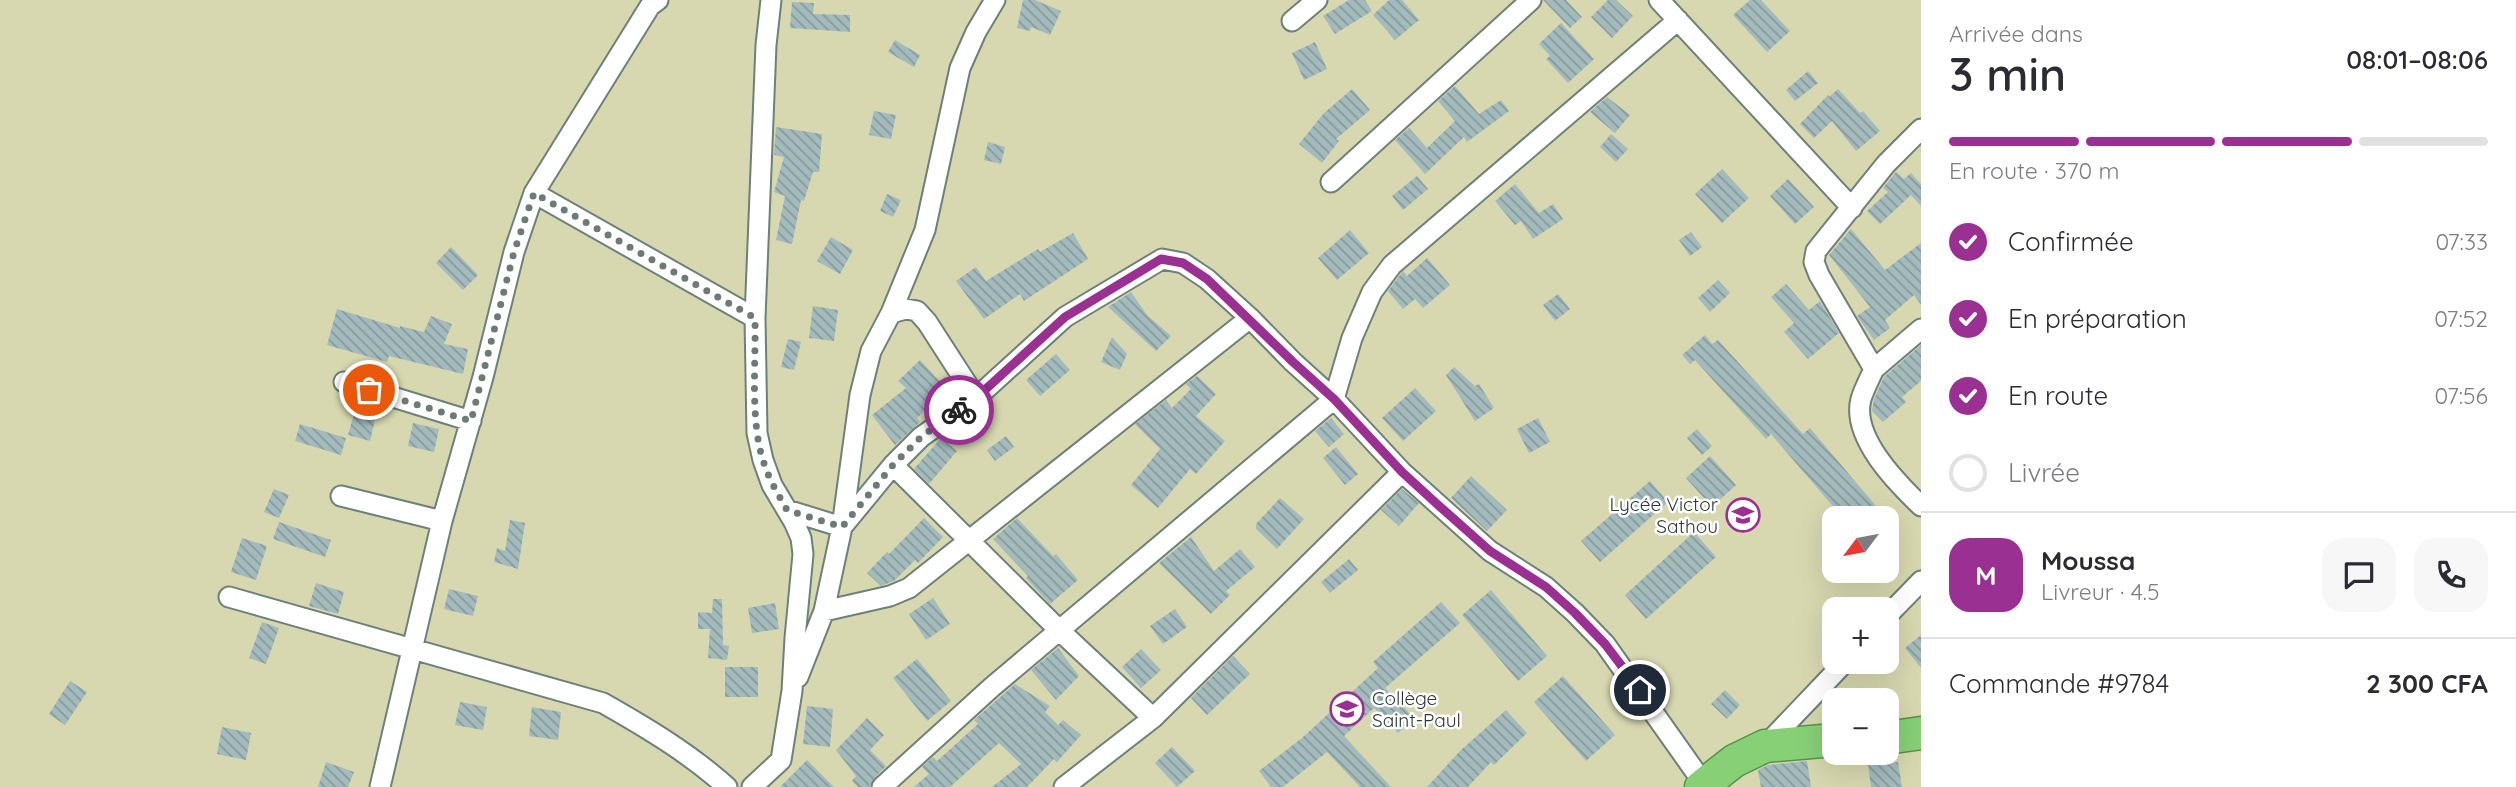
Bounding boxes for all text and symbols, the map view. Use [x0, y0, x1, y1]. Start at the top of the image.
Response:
text: Arrivée dans [1949, 19, 2083, 48]
text: 08:01–08:06 [2346, 43, 2488, 76]
text: 3 min [1949, 45, 2066, 103]
text: En route · 370 m [1949, 156, 2119, 185]
icon: check [1949, 223, 1987, 261]
text: Confirmée [2008, 225, 2134, 258]
text: 07:33 [2435, 227, 2488, 256]
icon: check [1949, 300, 1987, 338]
text: En préparation [2008, 302, 2187, 335]
text: 07:52 [2434, 304, 2488, 333]
pin [339, 360, 399, 420]
icon: bag [350, 371, 388, 409]
courier [924, 375, 994, 445]
icon: check [1949, 377, 1987, 415]
text: En route [2008, 379, 2108, 412]
text: 07:56 [2435, 381, 2488, 410]
icon: bike [940, 391, 978, 429]
text: Livrée [2008, 456, 2080, 489]
place label: Lycée Victor Sathou [1609, 492, 1719, 538]
school or university icon: Lycée Victor Sathou [1724, 496, 1762, 534]
north arrow [1822, 506, 1899, 583]
map controls [1822, 506, 1899, 765]
button: chat [2322, 538, 2396, 612]
button: phone [2414, 538, 2488, 612]
text: Moussa [2041, 544, 2135, 577]
text: M [1975, 559, 1997, 592]
text: Livreur · 4.5 [2041, 577, 2159, 606]
button: + [1822, 597, 1899, 674]
pin [1610, 660, 1670, 720]
text: Commande #9784 [1949, 667, 2169, 700]
text: 2 300 CFA [2366, 667, 2488, 700]
icon: home [1621, 671, 1659, 709]
place label: Collège Saint-Paul [1372, 686, 1461, 732]
button: − [1822, 688, 1899, 765]
school or university icon: Collège Saint-Paul [1328, 690, 1366, 728]

